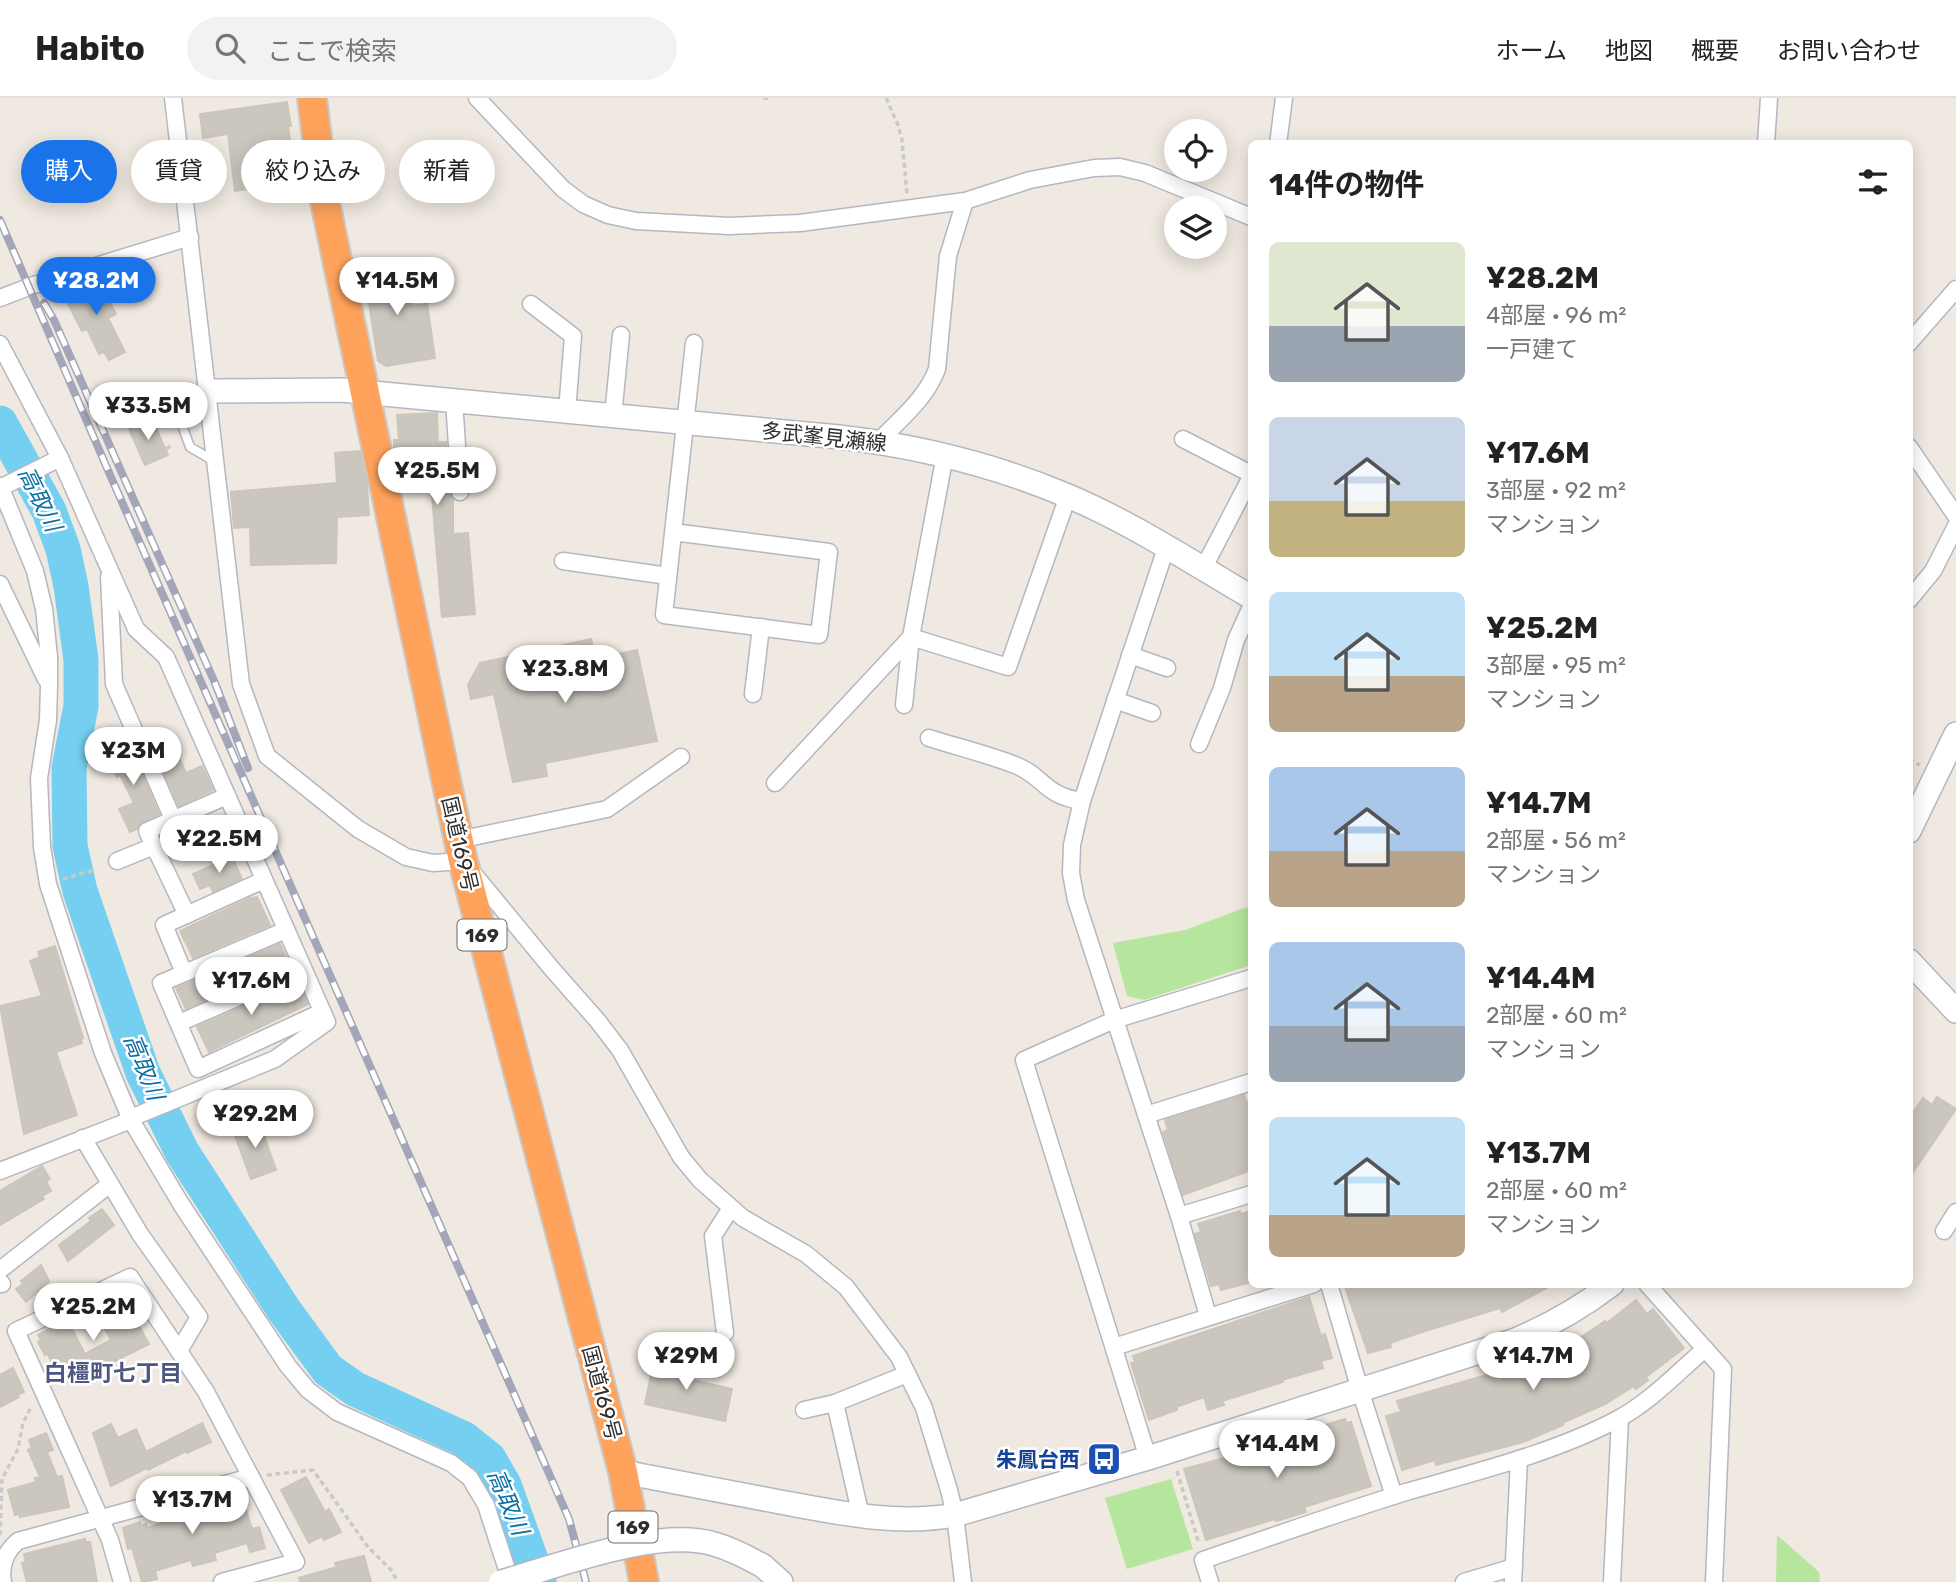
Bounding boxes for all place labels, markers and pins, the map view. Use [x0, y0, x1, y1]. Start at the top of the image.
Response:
pin: ¥28.2M [39, 258, 153, 317]
pin: ¥14.5M [340, 258, 454, 317]
pin: ¥33.5M [91, 382, 205, 442]
pin: ¥25.5M [380, 448, 494, 507]
pin: ¥23.8M [508, 646, 622, 705]
pin: ¥23M [92, 728, 174, 787]
pin: ¥22.5M [162, 816, 276, 875]
pin: ¥17.6M [194, 958, 308, 1017]
pin: ¥29.2M [198, 1090, 312, 1150]
pin: ¥25.2M [36, 1284, 150, 1343]
pin: ¥29M [645, 1332, 727, 1392]
pin: ¥14.7M [1476, 1332, 1590, 1392]
pin: ¥14.4M [1220, 1420, 1334, 1480]
bus stop icon: 朱鳳台西 [1085, 1440, 1123, 1478]
place label: 朱鳳台西 [996, 1447, 1080, 1472]
pin: ¥13.7M [135, 1476, 249, 1536]

